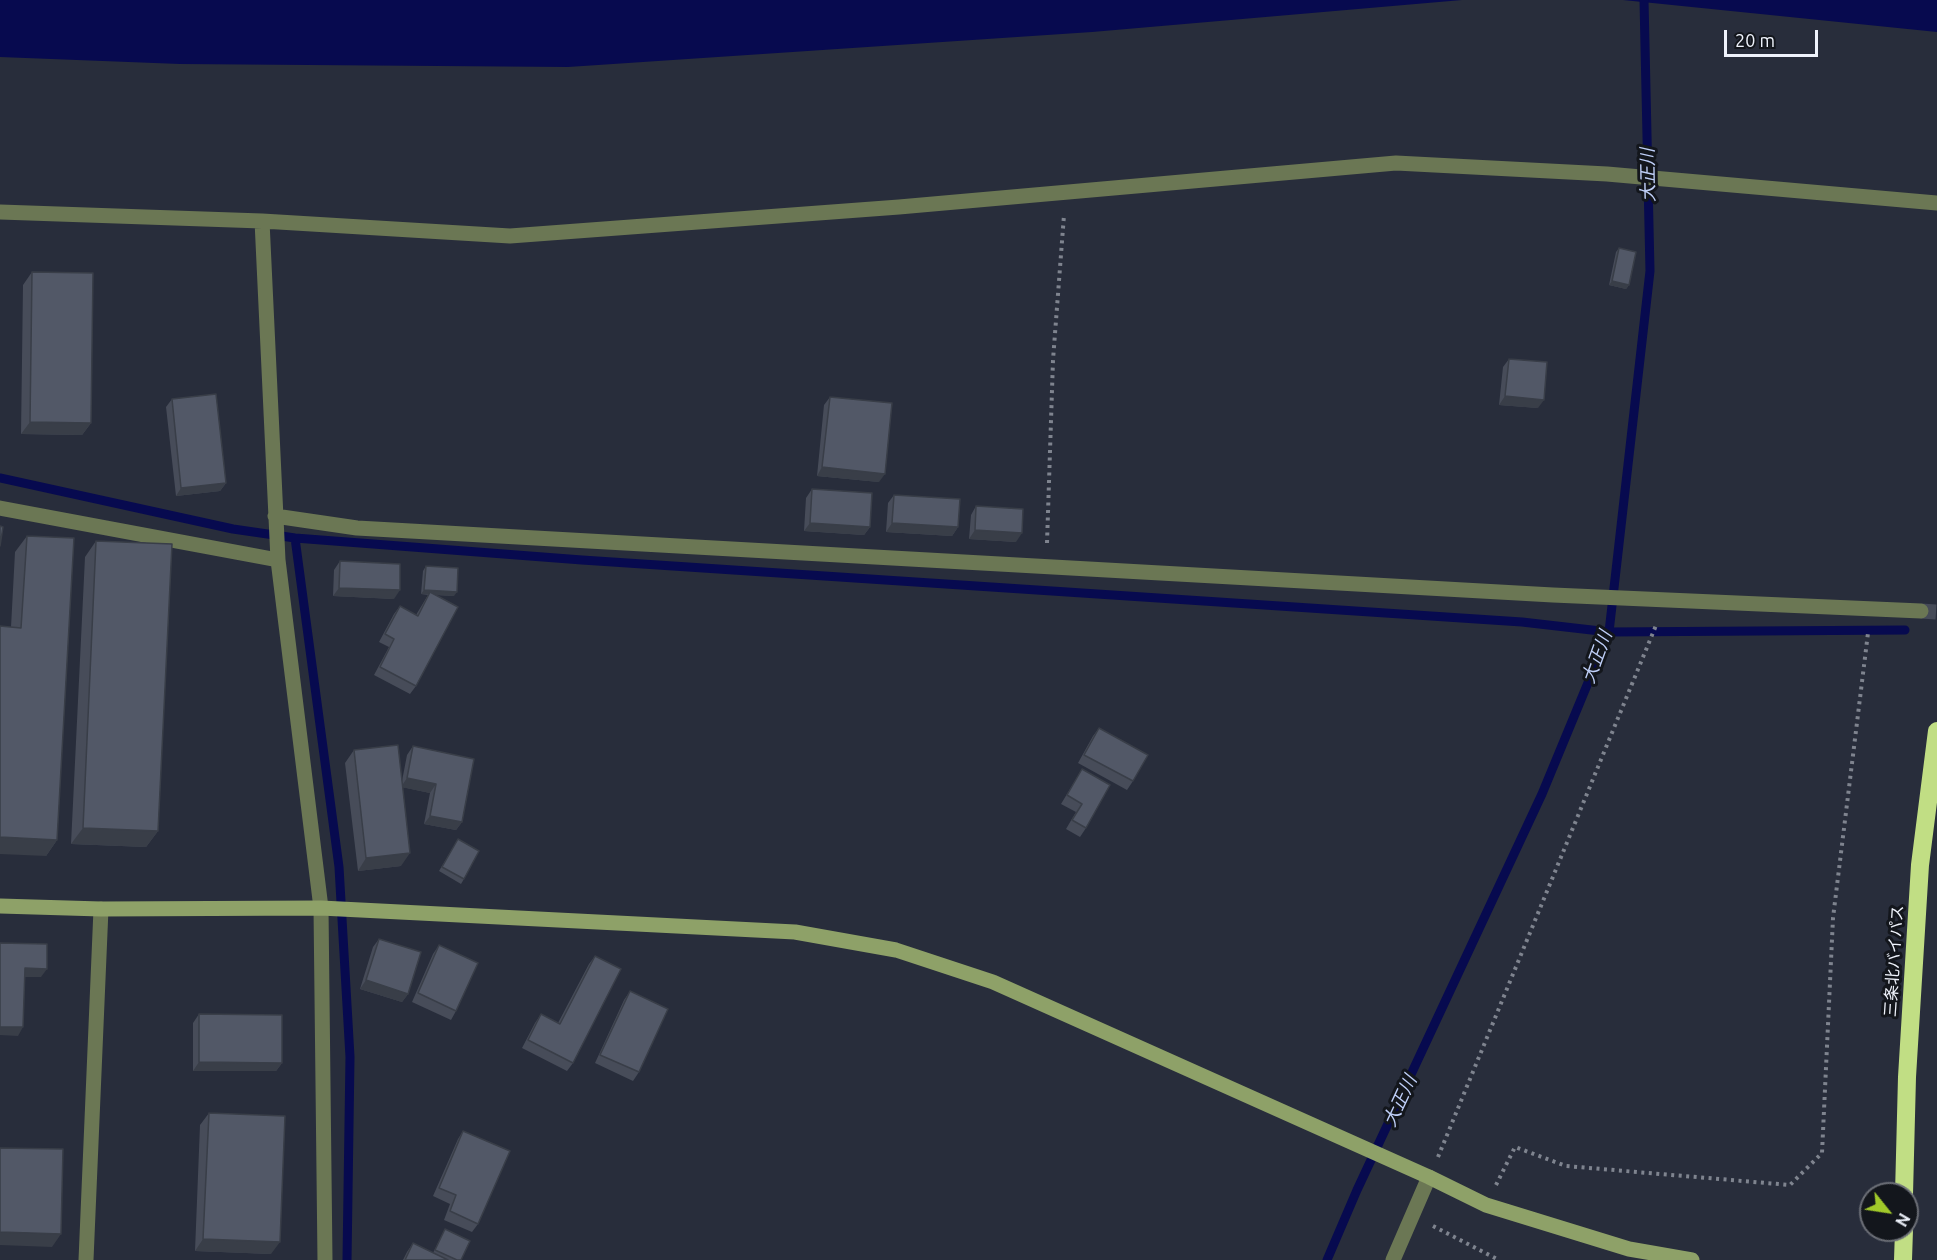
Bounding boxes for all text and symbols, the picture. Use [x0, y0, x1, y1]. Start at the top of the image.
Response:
scale bar [1727, 18, 1822, 56]
text: 20 m [1735, 30, 1775, 50]
water label: 大正川 [1637, 148, 1659, 202]
water label: 大正川 [1578, 628, 1616, 686]
street label: 三条北バイパス [1881, 904, 1907, 1018]
water label: 大正川 [1379, 1072, 1421, 1130]
north arrow [1859, 1182, 1919, 1242]
text: N [1892, 1210, 1914, 1230]

